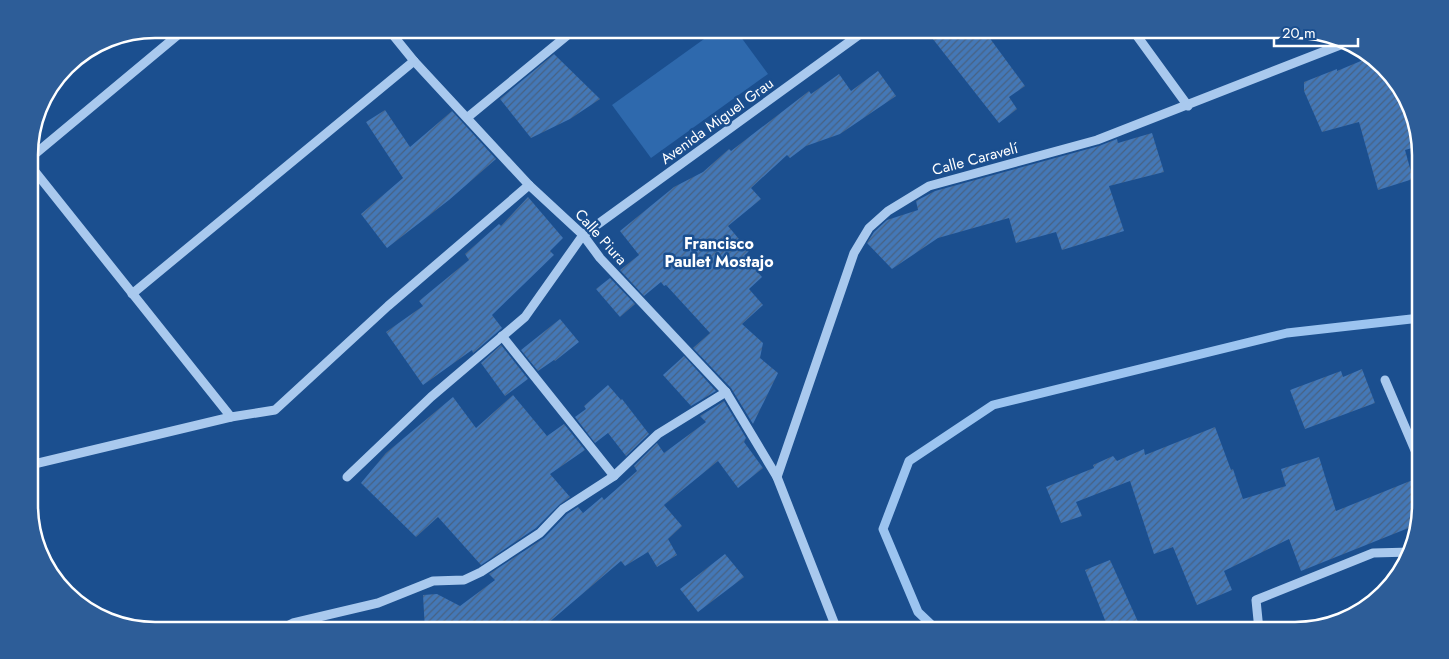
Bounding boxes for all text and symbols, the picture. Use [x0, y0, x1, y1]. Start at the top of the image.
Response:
scale bar [1274, 15, 1358, 47]
text: 20 m [1282, 22, 1316, 44]
street label: Avenida Miguel Grau [656, 72, 778, 170]
street label: Calle Caravelí [930, 137, 1021, 181]
street label: Calle Piura [570, 204, 632, 270]
district label: Francisco Paulet Mostajo [664, 232, 774, 273]

